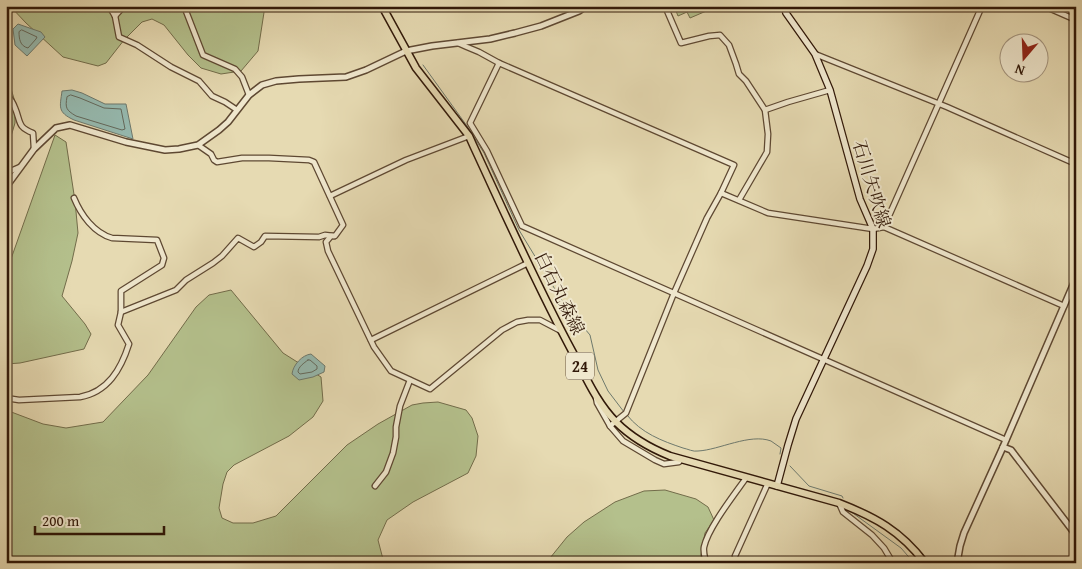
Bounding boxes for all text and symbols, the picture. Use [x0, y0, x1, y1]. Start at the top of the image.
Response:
north arrow [1000, 32, 1050, 82]
text: N [1011, 59, 1027, 81]
street label: 石川矢吹線 [846, 137, 898, 231]
street label: 白石丸森線 [528, 247, 592, 339]
road number: 24 [566, 352, 594, 380]
scale bar [35, 504, 164, 536]
text: 200 m [42, 510, 80, 531]

